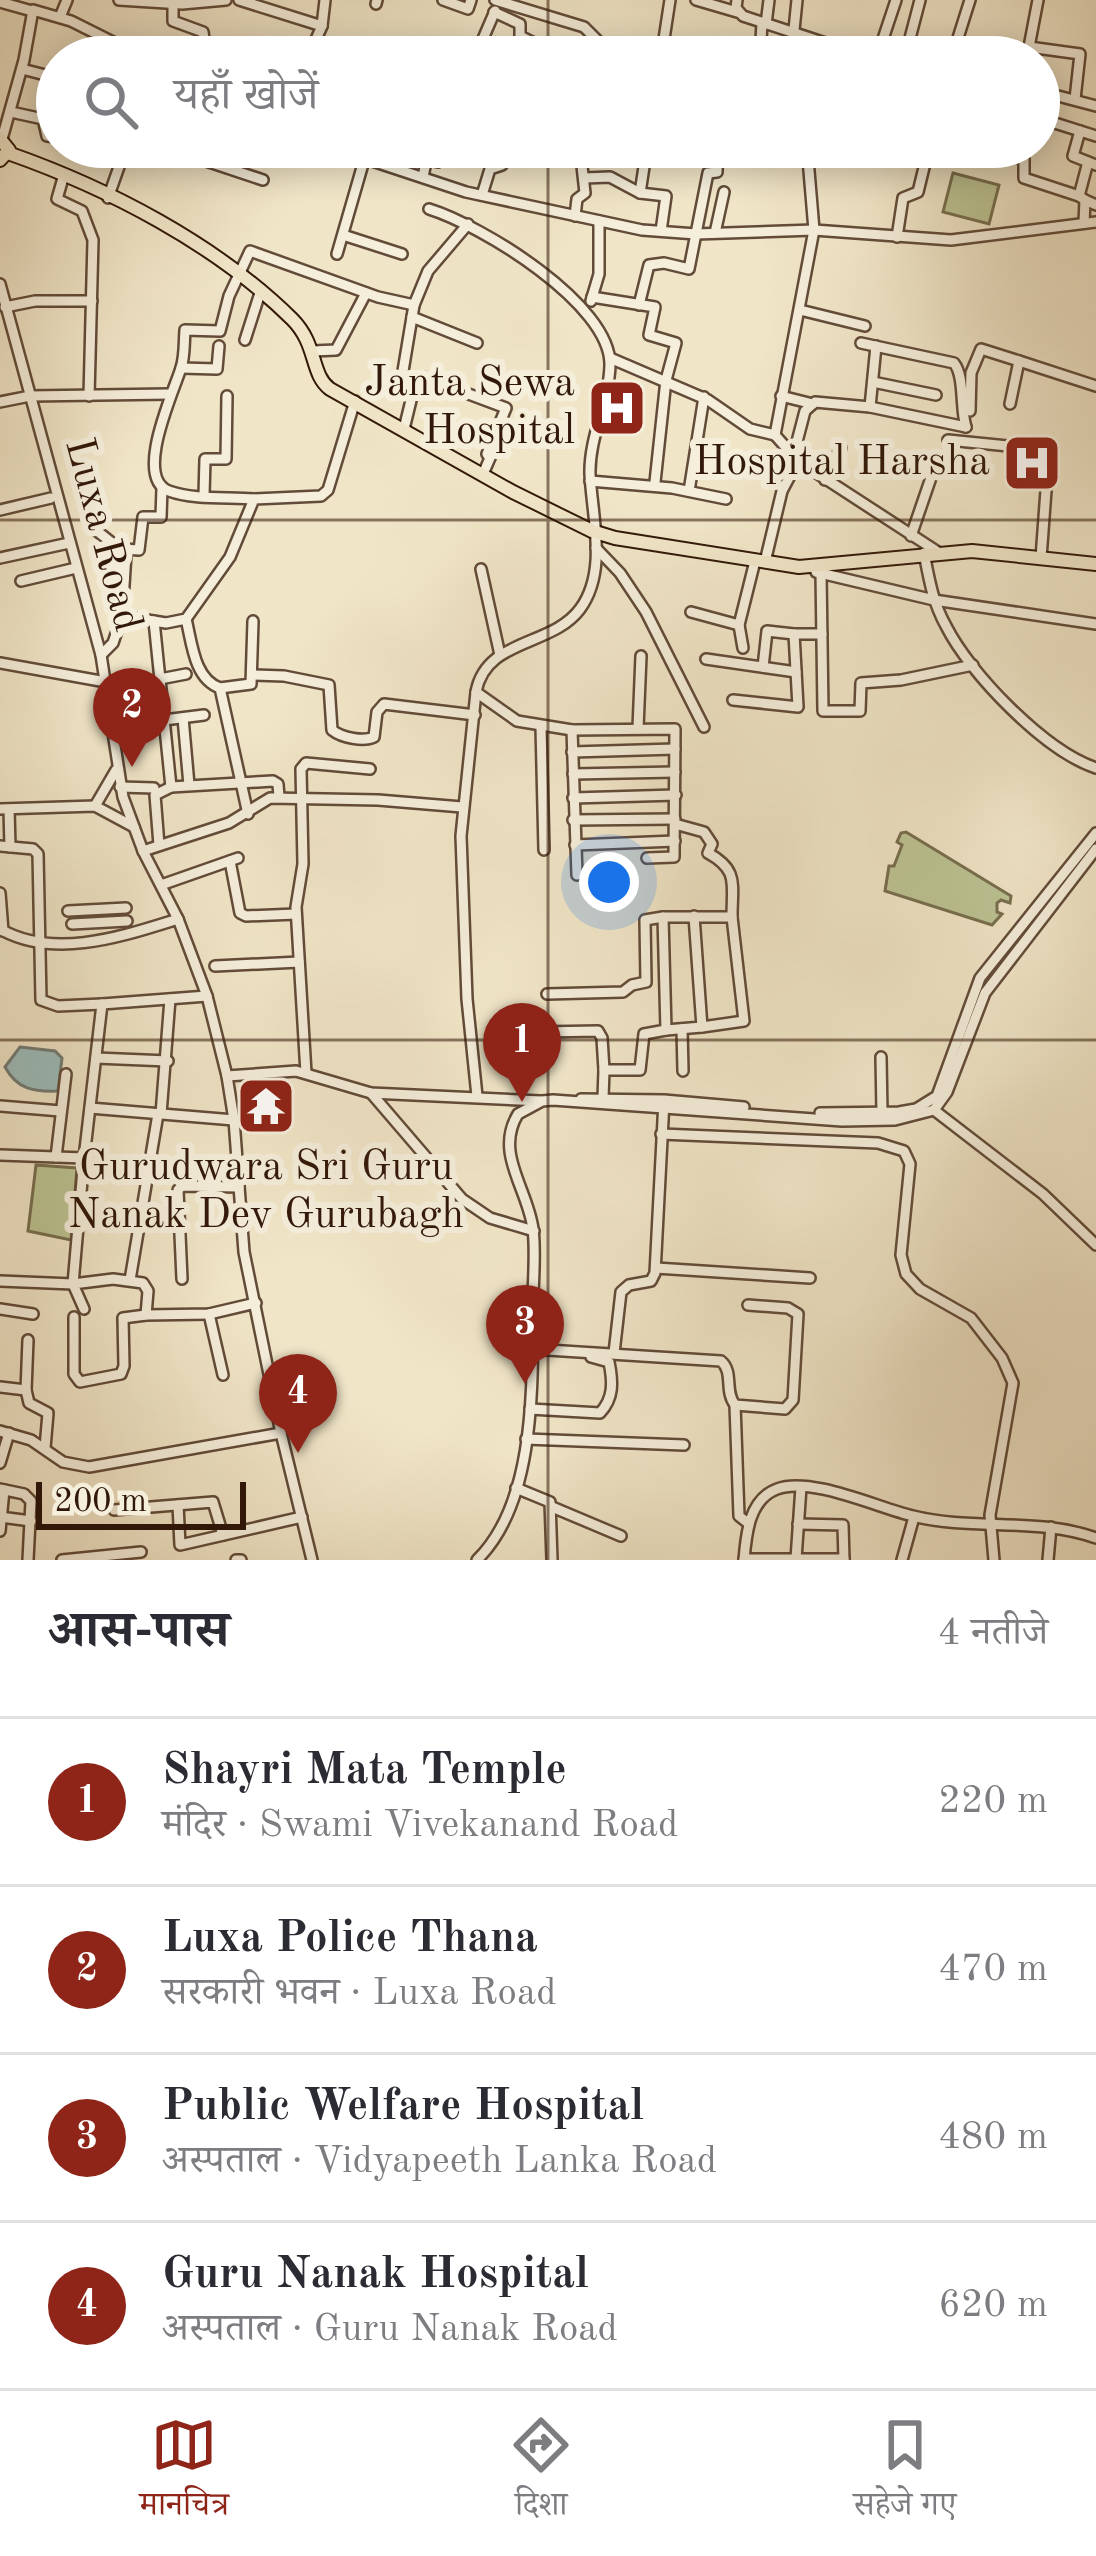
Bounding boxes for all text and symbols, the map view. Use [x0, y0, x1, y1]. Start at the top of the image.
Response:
search box [36, 36, 1060, 168]
icon: search [78, 69, 144, 135]
text: यहाँ खोजें [174, 75, 318, 120]
place label: Janta Sewa Hospital [364, 363, 575, 453]
hospital icon: Janta Sewa Hospital [586, 377, 648, 439]
hospital icon: Hospital Harsha [1001, 432, 1063, 494]
street label: Luxa Road [56, 434, 148, 636]
place label: Hospital Harsha [693, 442, 990, 484]
pin: 2 [93, 668, 171, 767]
your location [579, 852, 639, 912]
pin: 1 [483, 1003, 561, 1102]
temple icon: Gurudwara Sri Guru Nanak Dev Gurubagh [235, 1075, 297, 1137]
place label: Gurudwara Sri Guru Nanak Dev Gurubagh [68, 1147, 464, 1237]
pin: 3 [486, 1285, 564, 1384]
pin: 4 [259, 1354, 337, 1453]
scale bar [36, 1476, 246, 1529]
text: 200 m [54, 1486, 147, 1519]
text: आस-पास [48, 1607, 229, 1658]
text: 4 नतीजे [938, 1614, 1048, 1653]
text: Shayri Mata Temple [162, 1749, 567, 1794]
text: 1 [76, 1782, 98, 1821]
text: 220 m [938, 1782, 1048, 1821]
text: मंदिर · Swami Vivekanand Road [162, 1806, 678, 1845]
text: Luxa Police Thana [162, 1917, 538, 1962]
text: 2 [76, 1950, 98, 1989]
text: 470 m [938, 1950, 1048, 1989]
text: सरकारी भवन · Luxa Road [162, 1974, 557, 2013]
text: Public Welfare Hospital [162, 2085, 644, 2130]
text: 3 [76, 2118, 98, 2157]
text: 480 m [938, 2118, 1048, 2157]
text: अस्पताल · Vidyapeeth Lanka Road [162, 2142, 717, 2181]
text: Guru Nanak Hospital [162, 2253, 589, 2298]
text: 4 [76, 2286, 98, 2325]
text: 620 m [938, 2286, 1048, 2325]
text: अस्पताल · Guru Nanak Road [162, 2310, 618, 2349]
tab: मानचित्र [140, 2412, 229, 2536]
tab: दिशा [508, 2412, 574, 2536]
tab: सहेजे गए [853, 2412, 956, 2536]

